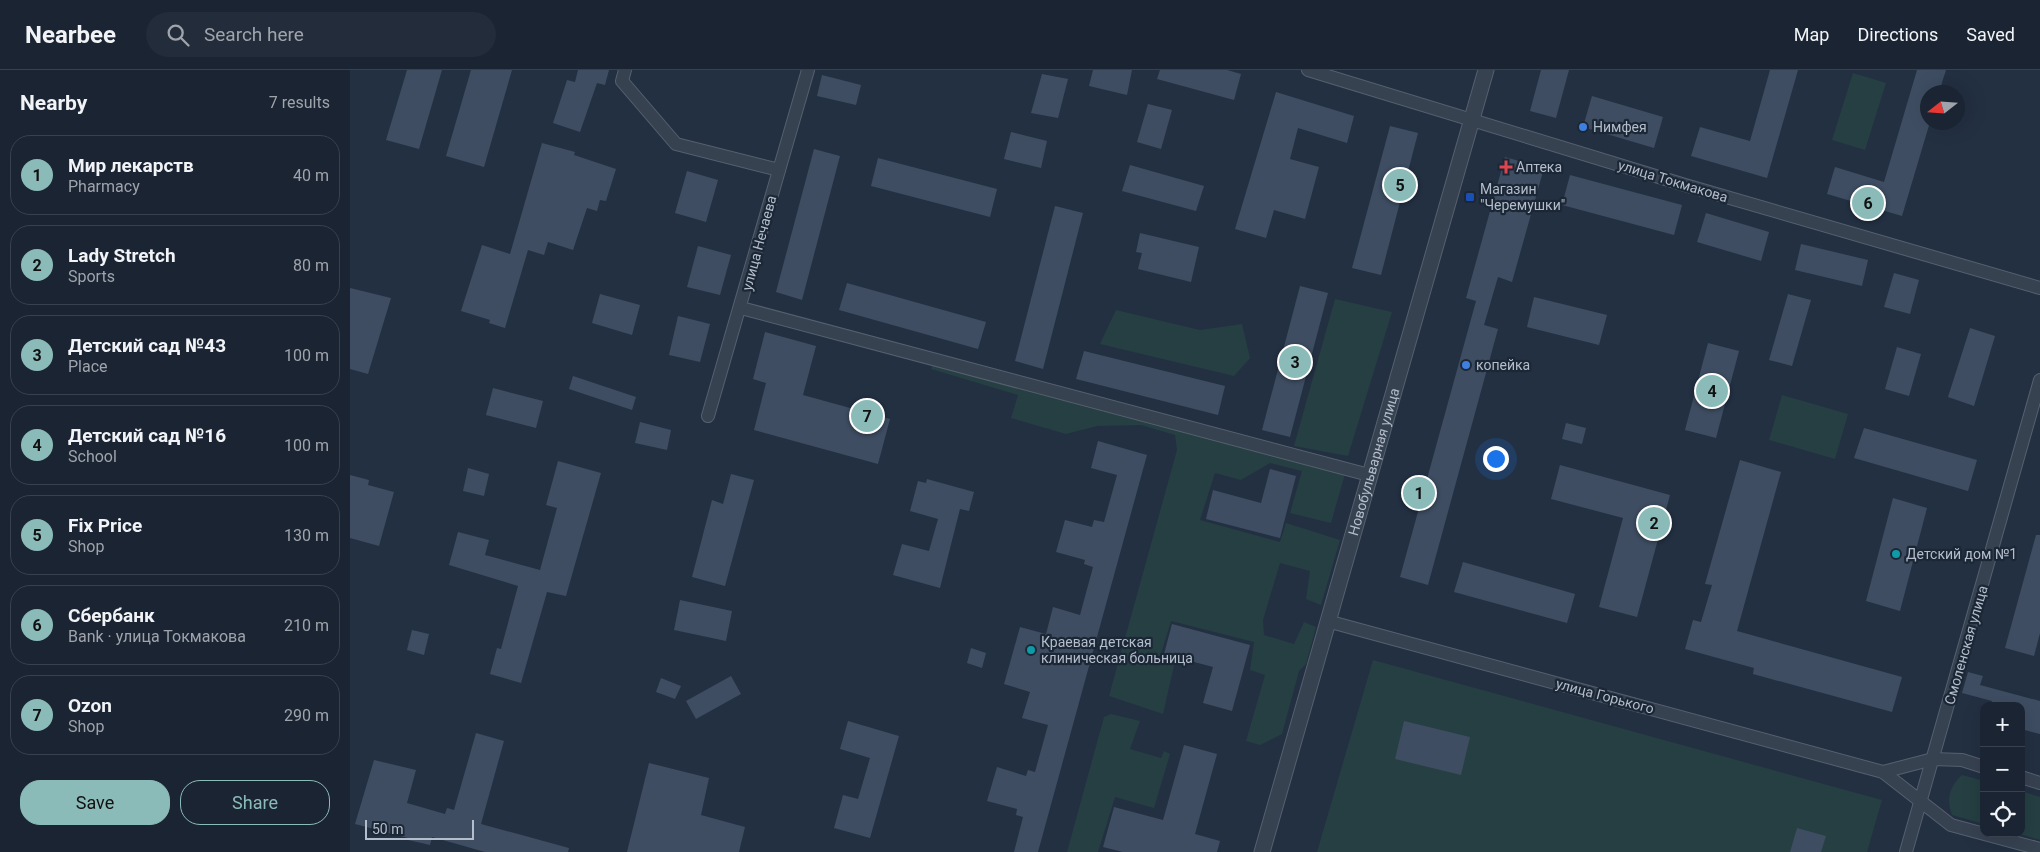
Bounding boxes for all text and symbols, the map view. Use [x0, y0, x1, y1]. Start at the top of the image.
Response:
search box [146, 12, 496, 57]
text: Nearbee [25, 21, 116, 49]
icon: search [164, 21, 192, 49]
text: Search here [204, 23, 304, 46]
text: Map [1794, 24, 1829, 45]
text: Directions [1857, 24, 1938, 45]
text: Saved [1966, 24, 2015, 45]
north arrow [1920, 85, 1965, 130]
text: Nearby [20, 91, 87, 115]
text: 7 results [269, 93, 330, 112]
place label: Нимфея [1593, 119, 1647, 135]
marker: Нимфея [1577, 121, 1589, 133]
text: Мир лекарств [68, 154, 194, 177]
street label: улица Токмакова [1616, 157, 1730, 205]
place label: Аптека [1516, 159, 1562, 175]
marker: Аптека [1500, 161, 1512, 173]
text: 1 [32, 166, 42, 185]
text: 40 m [293, 166, 329, 185]
pin: 5 [1384, 166, 1416, 204]
text: Pharmacy [68, 177, 140, 196]
place label: Магазин "Черемушки" [1480, 181, 1565, 213]
pin: 6 [1852, 184, 1884, 222]
marker: Магазин "Черемушки" [1464, 191, 1476, 203]
street label: улица Нечаева [739, 194, 779, 292]
text: Lady Stretch [68, 244, 176, 267]
text: 2 [32, 256, 42, 275]
text: 80 m [293, 256, 329, 275]
text: Sports [68, 267, 115, 286]
text: Детский сад №43 [68, 334, 226, 357]
pin: 3 [1279, 343, 1311, 381]
text: 3 [32, 346, 42, 365]
text: 100 m [284, 346, 329, 365]
text: Place [68, 357, 108, 376]
place label: копейка [1476, 357, 1530, 373]
marker: копейка [1460, 359, 1472, 371]
pin: 4 [1696, 372, 1728, 410]
street label: Новобульварная улица [1345, 386, 1403, 537]
pin: 7 [851, 397, 883, 435]
text: Детский сад №16 [68, 424, 226, 447]
text: 4 [32, 436, 42, 455]
text: 100 m [284, 436, 329, 455]
your location [1483, 446, 1509, 472]
text: School [68, 447, 117, 466]
pin: 1 [1403, 474, 1435, 512]
pin: 2 [1638, 504, 1670, 542]
text: Fix Price [68, 514, 142, 537]
text: 5 [32, 526, 42, 545]
text: 130 m [284, 526, 329, 545]
text: Shop [68, 537, 104, 556]
place label: Детский дом №1 [1906, 546, 2017, 562]
marker: Детский дом №1 [1890, 548, 1902, 560]
street label: Смоленская улица [1941, 584, 1991, 706]
text: Сбербанк [68, 604, 155, 627]
text: 6 [32, 616, 42, 635]
text: 210 m [284, 616, 329, 635]
text: Bank · улица Токмакова [68, 627, 246, 646]
place label: Краевая детская клиническая больница [1041, 634, 1193, 666]
marker: Краевая детская клиническая больница [1025, 644, 1037, 656]
street label: улица Горького [1554, 675, 1656, 717]
text: Ozon [68, 694, 112, 717]
map controls [1980, 702, 2025, 837]
button: + [1980, 702, 2025, 747]
text: 7 [32, 706, 42, 725]
text: 290 m [284, 706, 329, 725]
text: Shop [68, 717, 104, 736]
button: − [1980, 747, 2025, 792]
button: Save [20, 780, 170, 825]
button: Share [180, 780, 330, 825]
button: locate [1980, 792, 2025, 837]
scale bar [365, 817, 474, 840]
text: 50 m [372, 821, 404, 837]

